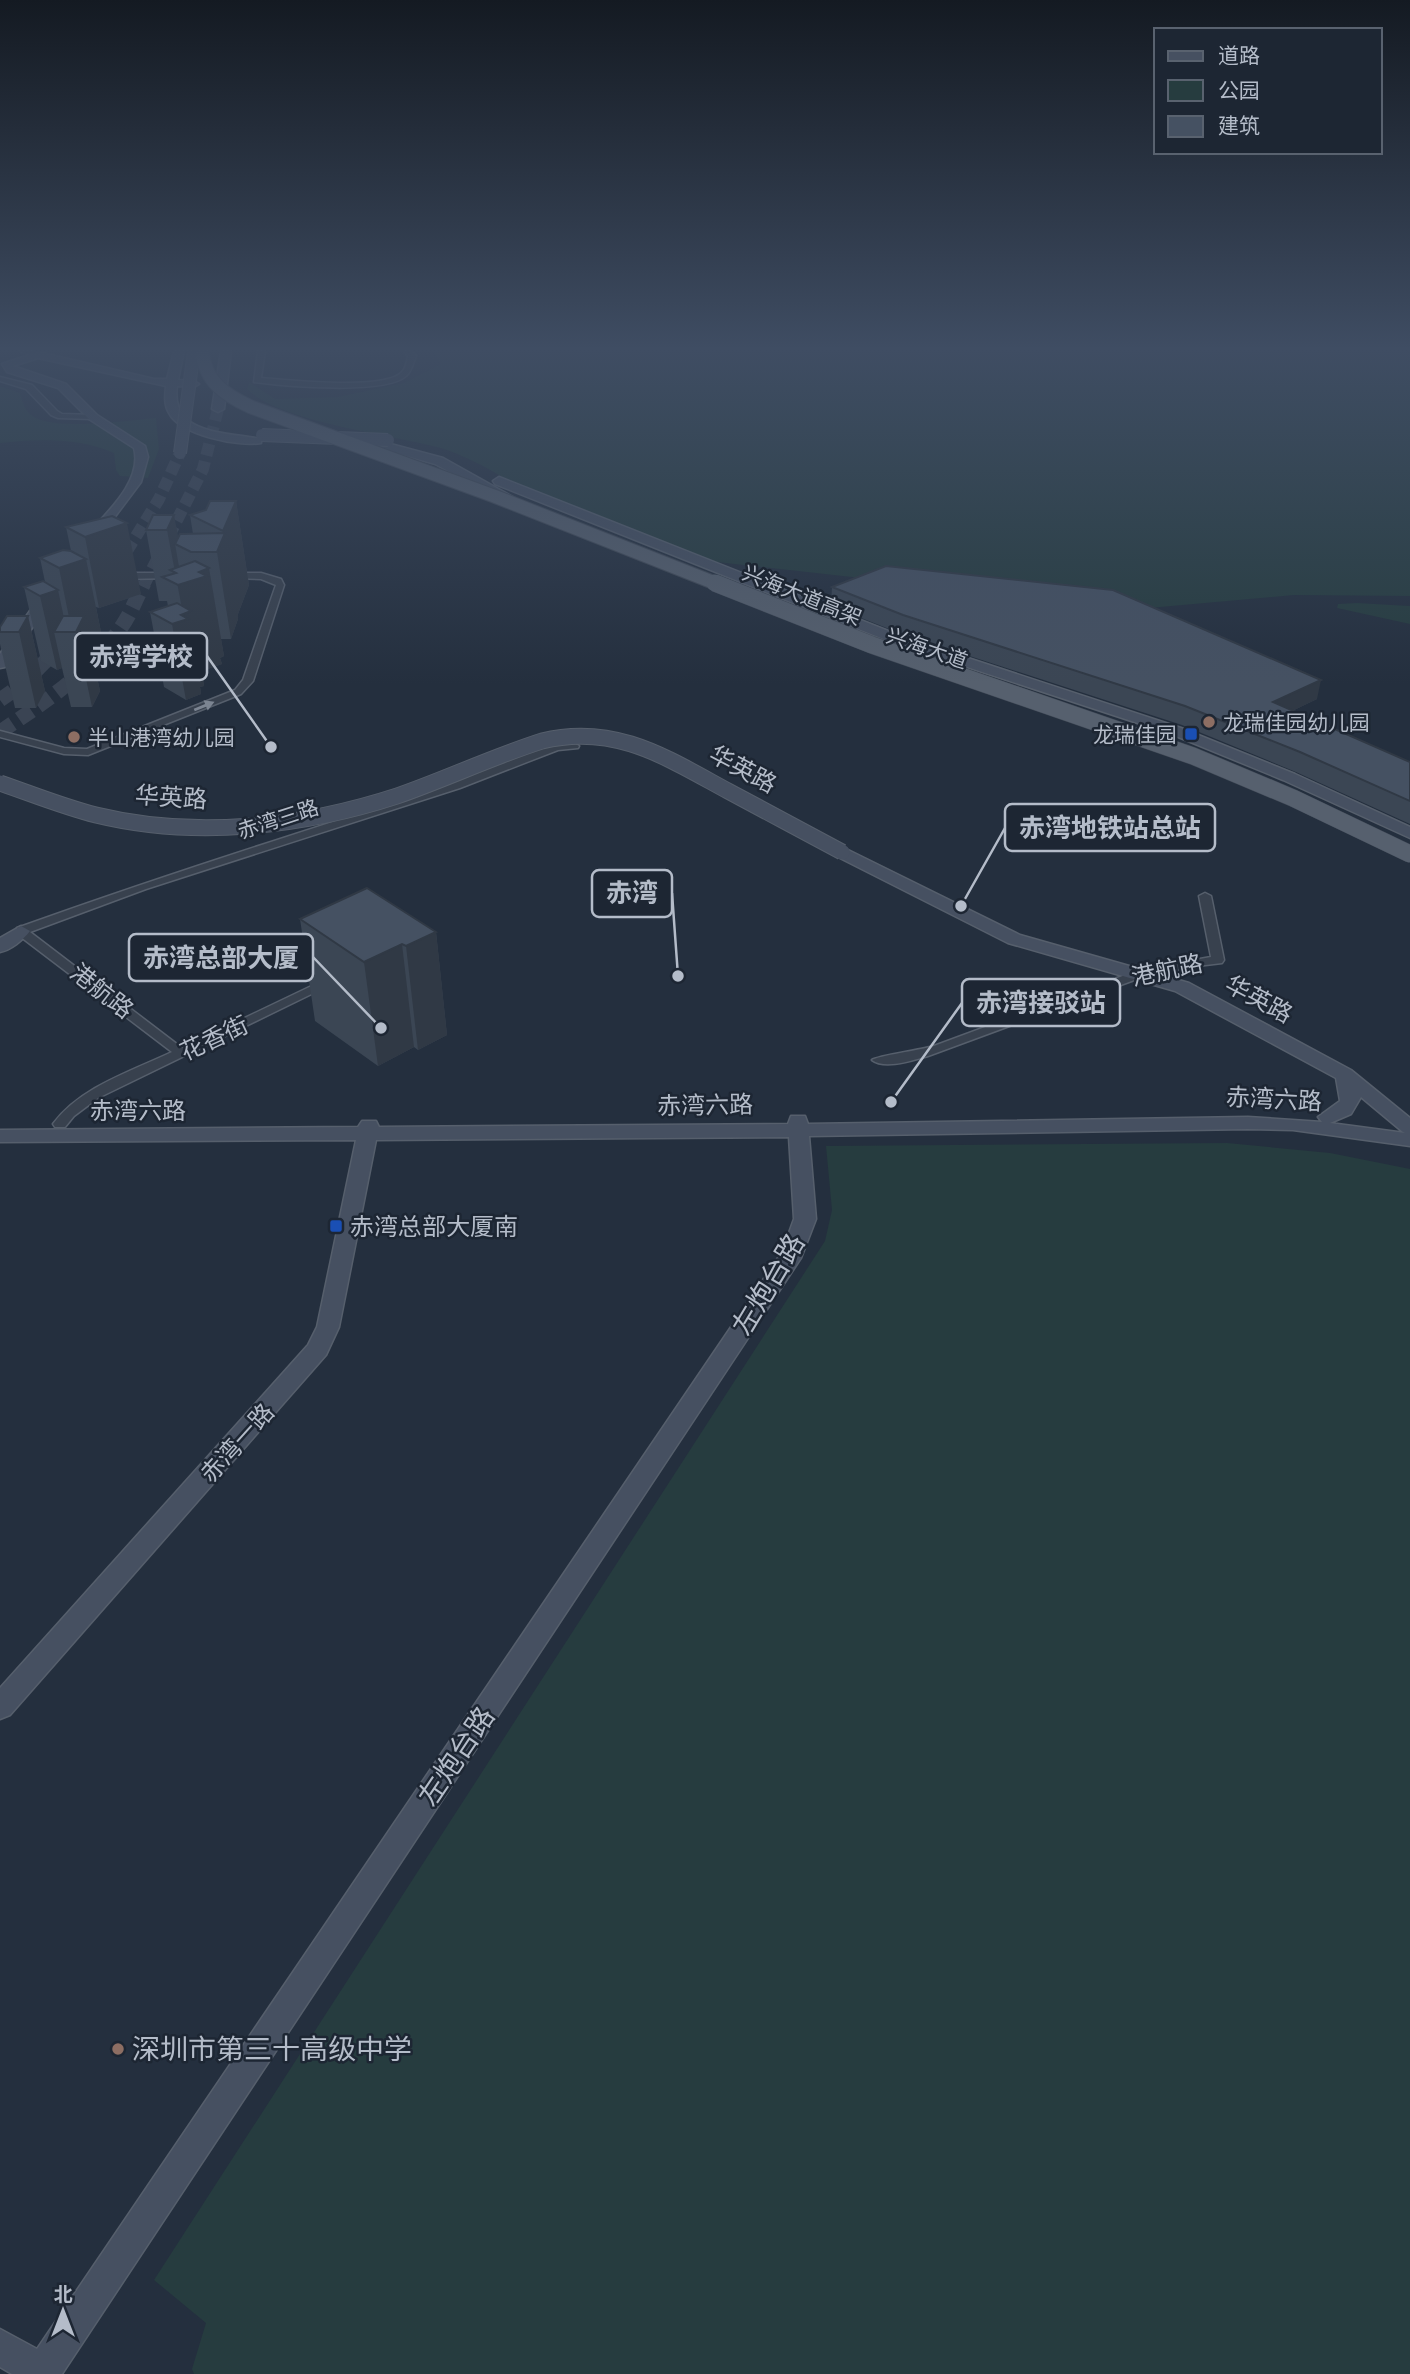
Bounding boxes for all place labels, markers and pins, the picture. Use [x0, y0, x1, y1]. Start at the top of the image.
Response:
callout: 赤湾学校 [75, 633, 207, 680]
place label: 龙瑞佳园幼儿园 [1223, 710, 1370, 735]
marker: 龙瑞佳园幼儿园 [1201, 714, 1217, 730]
place label: 龙瑞佳园 [1093, 722, 1177, 747]
place label: 半山港湾幼儿园 [88, 725, 235, 750]
marker: 龙瑞佳园 [1183, 726, 1199, 742]
marker: 半山港湾幼儿园 [66, 729, 82, 745]
callout: 赤湾地铁站总站 [1005, 804, 1215, 851]
callout: 赤湾 [592, 870, 672, 917]
callout: 赤湾总部大厦 [129, 934, 313, 981]
callout: 赤湾接驳站 [962, 979, 1120, 1026]
place label: 赤湾总部大厦南 [350, 1212, 518, 1241]
marker: 赤湾总部大厦南 [328, 1218, 344, 1234]
place label: 深圳市第三十高级中学 [132, 2032, 412, 2066]
marker: 深圳市第三十高级中学 [110, 2041, 126, 2057]

